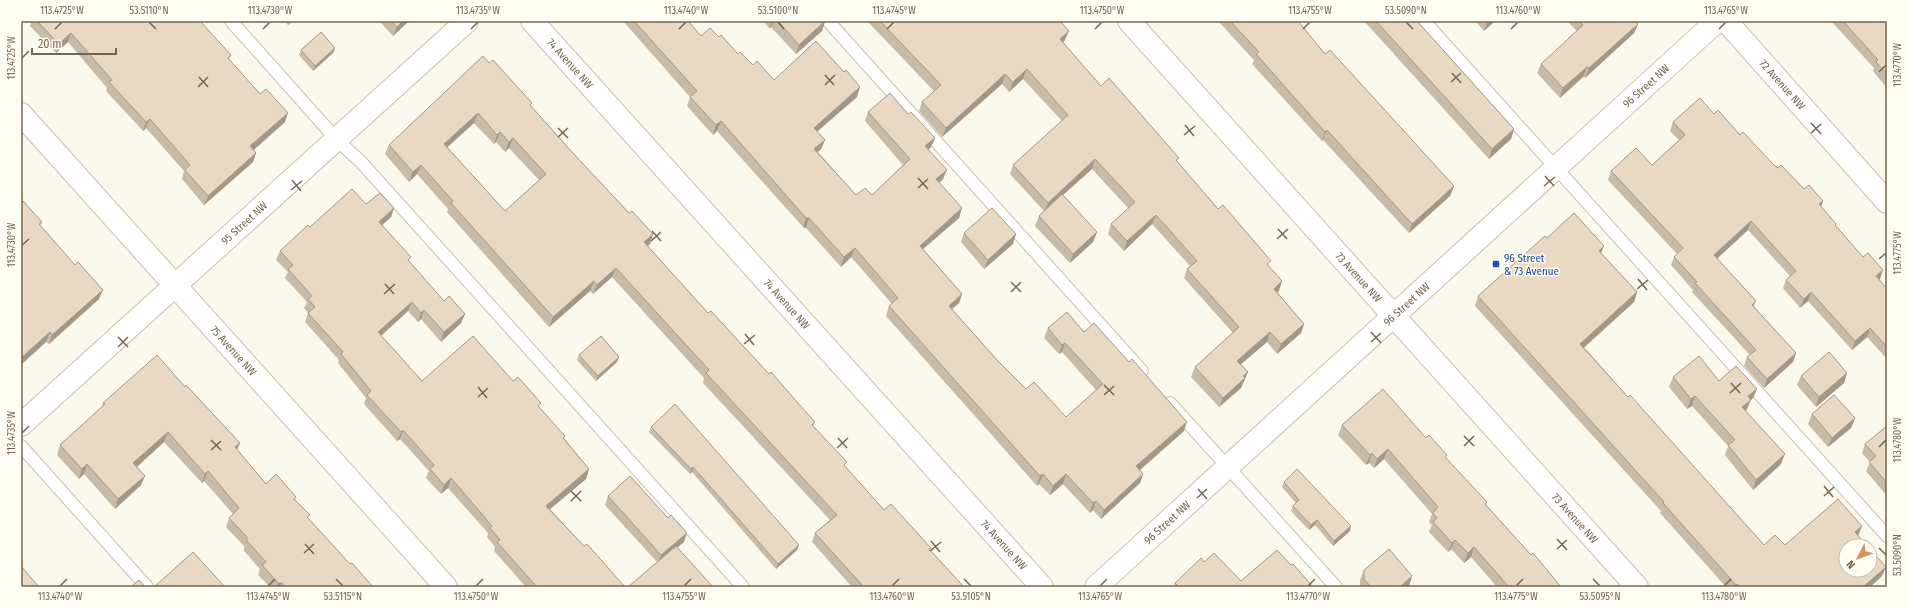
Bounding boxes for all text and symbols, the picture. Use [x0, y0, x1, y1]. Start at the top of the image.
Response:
text: 113.4725°W [40, 5, 84, 17]
text: 53.5110°N [130, 5, 168, 17]
text: 113.4730°W [248, 5, 293, 17]
text: 113.4735°W [456, 5, 500, 17]
text: 113.4740°W [664, 5, 709, 17]
text: 53.5100°N [758, 5, 798, 17]
text: 113.4745°W [872, 5, 916, 17]
text: 113.4750°W [1080, 5, 1125, 17]
text: 113.4755°W [1288, 5, 1332, 17]
text: 53.5090°N [1385, 5, 1427, 17]
text: 113.4760°W [1496, 5, 1541, 17]
text: 113.4765°W [1704, 5, 1749, 17]
scale bar [32, 30, 116, 56]
text: 113.4725°W [6, 36, 18, 80]
street label: 74 Avenue NW [544, 36, 596, 91]
text: 20 m [38, 37, 62, 51]
text: 113.4770°W [1892, 42, 1904, 87]
street label: 72 Avenue NW [1757, 57, 1808, 112]
street label: 96 Street NW [1620, 61, 1672, 110]
street label: 95 Street NW [218, 199, 270, 247]
text: 113.4730°W [6, 222, 18, 267]
text: 113.4775°W [1892, 231, 1904, 275]
street label: 73 Avenue NW [1333, 249, 1385, 305]
place label: 96 Street & 73 Avenue [1504, 252, 1559, 278]
marker: 96 Street & 73 Avenue [1491, 259, 1501, 269]
street label: 74 Avenue NW [761, 276, 813, 332]
street label: 96 Street NW [1381, 280, 1432, 328]
street label: 75 Avenue NW [208, 323, 259, 378]
text: 113.4735°W [6, 411, 18, 455]
text: 113.4780°W [1892, 417, 1904, 462]
street label: 73 Avenue NW [1549, 490, 1601, 546]
street label: 96 Street NW [1141, 498, 1193, 547]
street label: 74 Avenue NW [978, 517, 1030, 572]
text: 53.5090°N [1892, 534, 1904, 576]
north arrow [1838, 538, 1878, 578]
text: N [1844, 558, 1858, 571]
text: 113.4740°W [38, 591, 83, 603]
text: 113.4745°W [246, 591, 290, 603]
text: 53.5115°N [324, 591, 362, 603]
text: 113.4750°W [454, 591, 499, 603]
text: 113.4755°W [662, 591, 706, 603]
text: 113.4760°W [870, 591, 915, 603]
text: 53.5105°N [951, 591, 991, 603]
text: 113.4765°W [1078, 591, 1123, 603]
text: 113.4770°W [1286, 591, 1331, 603]
text: 113.4775°W [1494, 591, 1538, 603]
text: 53.5095°N [1579, 591, 1621, 603]
text: 113.4780°W [1702, 591, 1747, 603]

